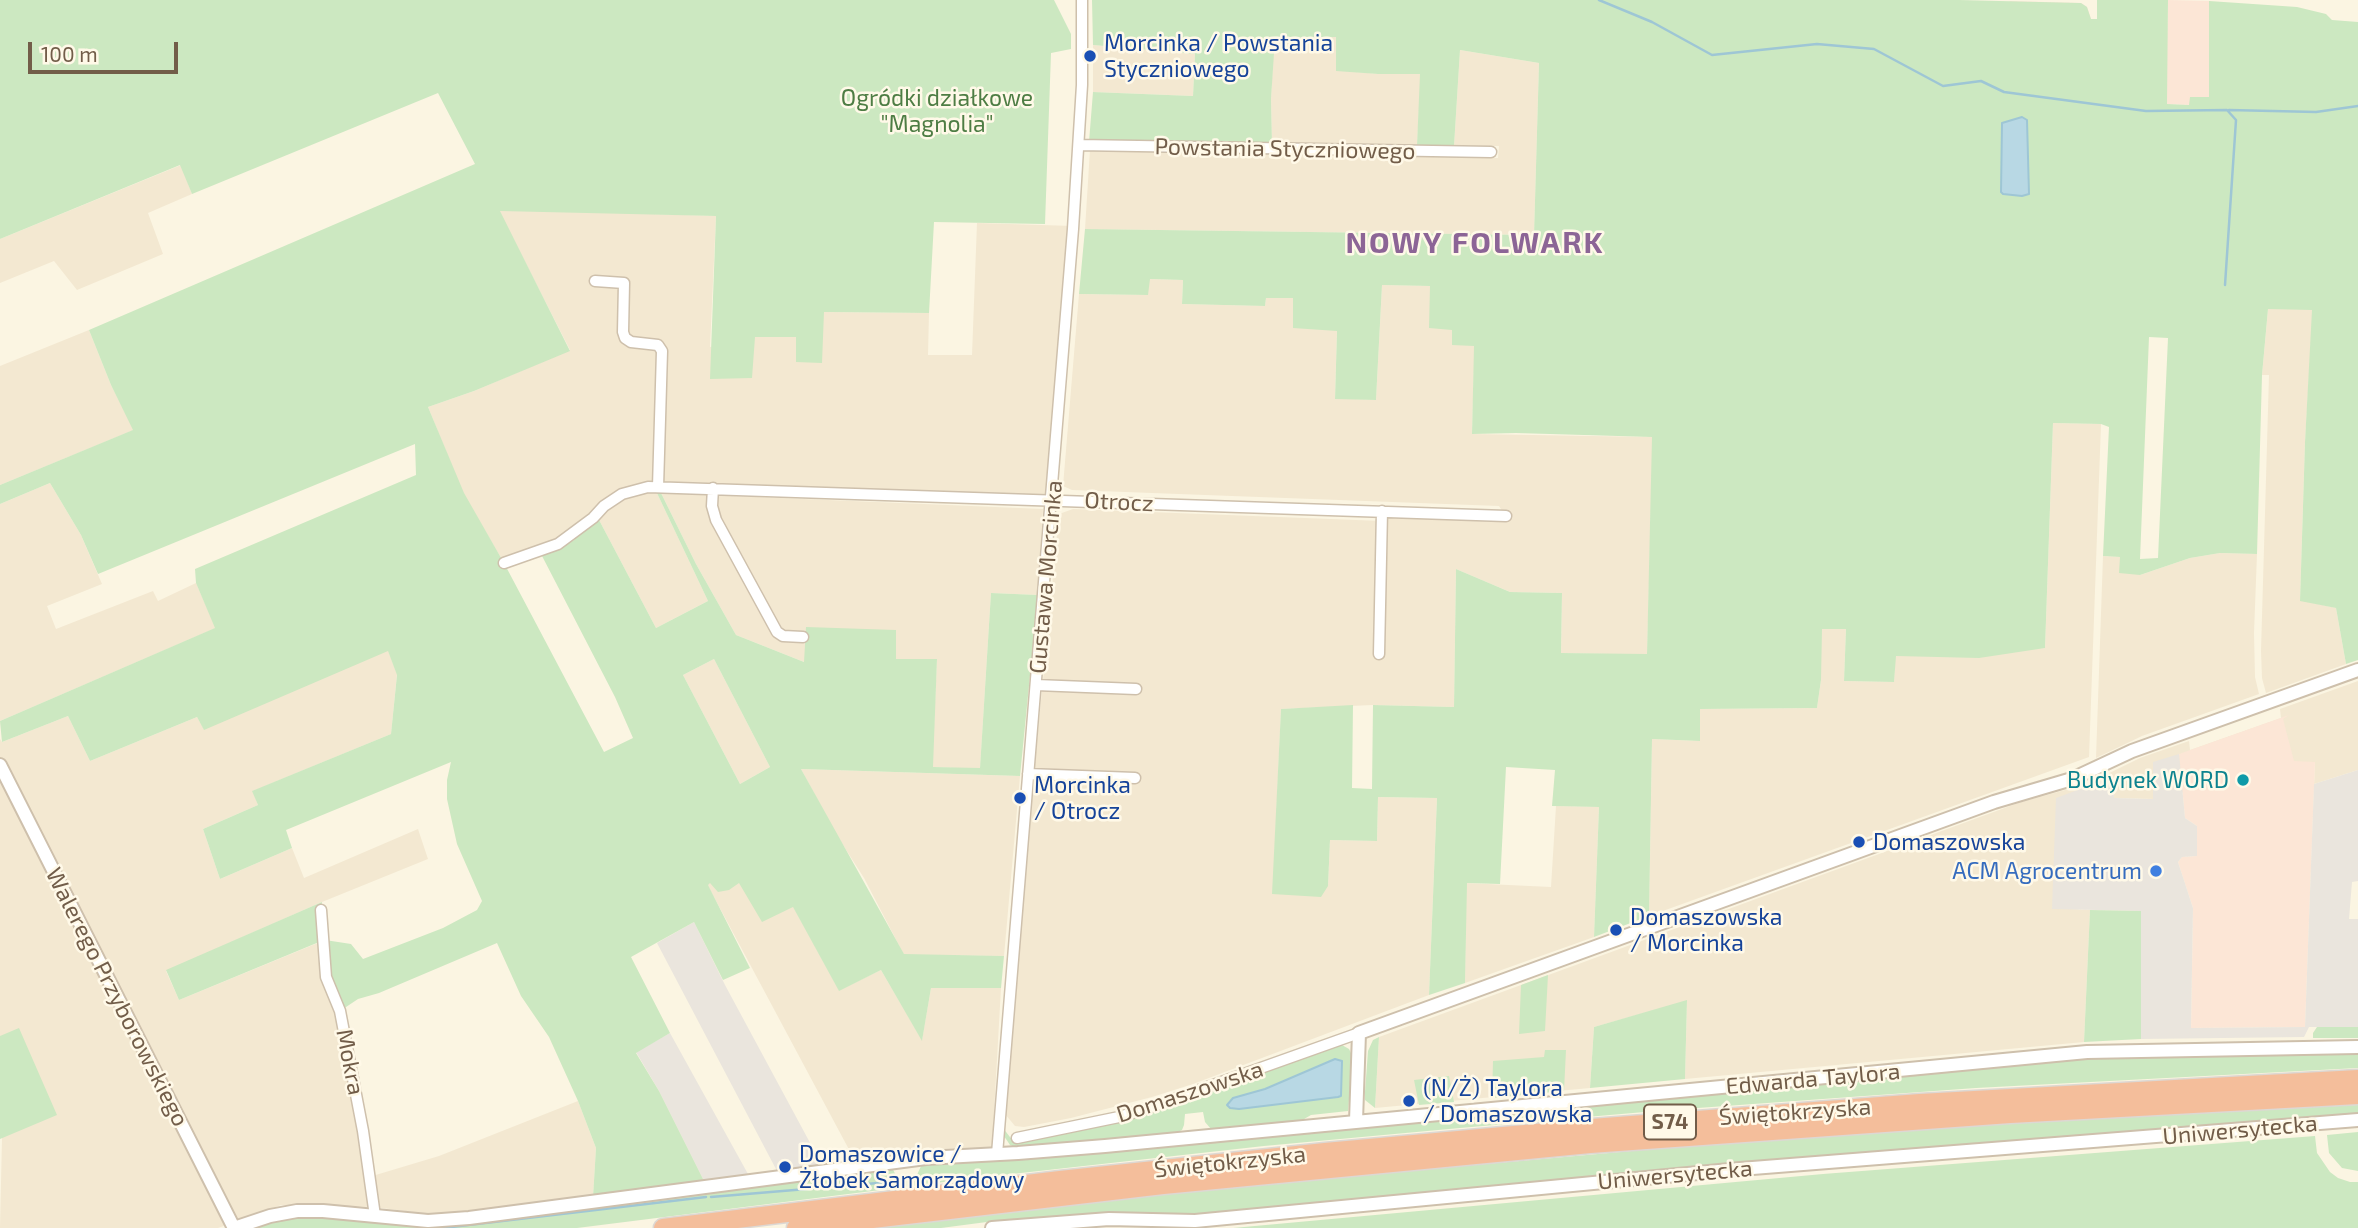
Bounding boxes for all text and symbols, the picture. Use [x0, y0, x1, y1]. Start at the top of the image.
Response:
scale bar [32, 28, 182, 72]
place label: Morcinka / Powstania Styczniowego [1104, 29, 1333, 83]
text: 100 m [41, 41, 98, 66]
marker: Morcinka / Powstania Styczniowego [1082, 48, 1098, 64]
park label: Ogródki działkowe "Magnolia" [841, 84, 1033, 138]
street label: Powstania Styczniowego [1154, 133, 1416, 165]
district label: NOWY FOLWARK [1347, 225, 1603, 261]
street label: Gustawa Morcinka [1024, 479, 1068, 675]
street label: Otrocz [1084, 486, 1154, 518]
place label: Budynek WORD [2067, 766, 2229, 794]
place label: Morcinka / Otrocz [1034, 771, 1131, 825]
marker: Budynek WORD [2235, 772, 2251, 788]
marker: Morcinka / Otrocz [1012, 790, 1028, 806]
place label: Domaszowska [1873, 828, 2025, 856]
marker: Domaszowska [1851, 834, 1867, 850]
place label: ACM Agrocentrum [1952, 857, 2142, 885]
street label: Walerego Przyborowskiego [40, 863, 194, 1131]
marker: ACM Agrocentrum [2148, 863, 2164, 879]
place label: Domaszowska / Morcinka [1630, 903, 1782, 957]
marker: Domaszowska / Morcinka [1608, 922, 1624, 938]
street label: Mokra [330, 1027, 370, 1097]
street label: Domaszowska [1113, 1055, 1267, 1129]
street label: Edwarda Taylora [1725, 1058, 1901, 1100]
place label: (N/Ż) Taylora / Domaszowska [1423, 1074, 1592, 1128]
marker: (N/Ż) Taylora / Domaszowska [1401, 1093, 1417, 1109]
street label: Świętokrzyska [1718, 1093, 1872, 1131]
road number: S74 [1644, 1104, 1696, 1140]
street label: Uniwersytecka [2161, 1109, 2319, 1151]
place label: Domaszowice / Żłobek Samorządowy [799, 1140, 1025, 1194]
street label: Świętokrzyska [1153, 1140, 1307, 1184]
street label: Uniwersytecka [1596, 1154, 1754, 1196]
marker: Domaszowice / Żłobek Samorządowy [777, 1159, 793, 1175]

